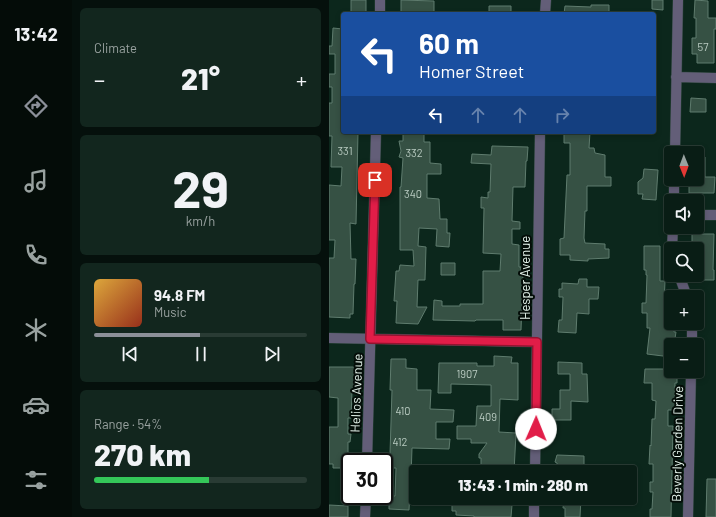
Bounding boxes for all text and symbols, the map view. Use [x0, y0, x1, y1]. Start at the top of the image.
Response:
text: 13:42 [14, 23, 58, 45]
text: 60 m [419, 26, 479, 60]
icon: left [353, 28, 405, 80]
text: Climate [94, 40, 137, 56]
house number: 57 [698, 40, 708, 53]
text: 21° [181, 60, 220, 96]
text: Homer Street [419, 60, 524, 82]
text: − [94, 66, 105, 92]
text: + [296, 66, 307, 92]
icon: directions [22, 92, 50, 120]
icon: left [425, 104, 447, 126]
icon: ahead [467, 104, 489, 126]
icon: ahead [509, 104, 531, 126]
icon: right [551, 104, 573, 126]
house number: 331 [337, 144, 353, 157]
house number: 332 [405, 146, 423, 159]
north arrow [664, 146, 704, 186]
map controls [664, 146, 704, 378]
text: 29 [172, 156, 229, 218]
pin [358, 163, 392, 197]
icon: music [22, 167, 50, 195]
icon: arrive [364, 169, 386, 191]
house number: 340 [404, 187, 422, 200]
button: sound [664, 194, 704, 234]
text: km/h [186, 213, 215, 229]
street label: Hesper Avenue [517, 236, 533, 320]
icon: phone [22, 241, 50, 269]
button: search [664, 242, 704, 282]
text: 94.8 FM [154, 286, 205, 304]
button: + [664, 290, 704, 330]
text: Music [154, 304, 187, 320]
icon: climate [22, 316, 50, 344]
button: − [664, 338, 704, 378]
icon: previous [119, 343, 141, 365]
icon: pause [190, 343, 212, 365]
icon: next [261, 343, 283, 365]
street label: Helios Avenue [347, 353, 365, 433]
house number: 1907 [457, 367, 478, 380]
street label: Beverly Garden Drive [668, 386, 686, 502]
icon: car [22, 391, 50, 419]
house number: 410 [395, 404, 411, 417]
position arrow [515, 408, 557, 450]
house number: 409 [479, 410, 497, 423]
text: Range · 54% [94, 416, 162, 432]
house number: 412 [393, 435, 408, 448]
text: 270 km [94, 436, 191, 472]
speed limit sign: 30 [341, 453, 393, 505]
icon: filters [22, 466, 50, 494]
text: 13:43 · 1 min · 280 m [458, 476, 588, 494]

